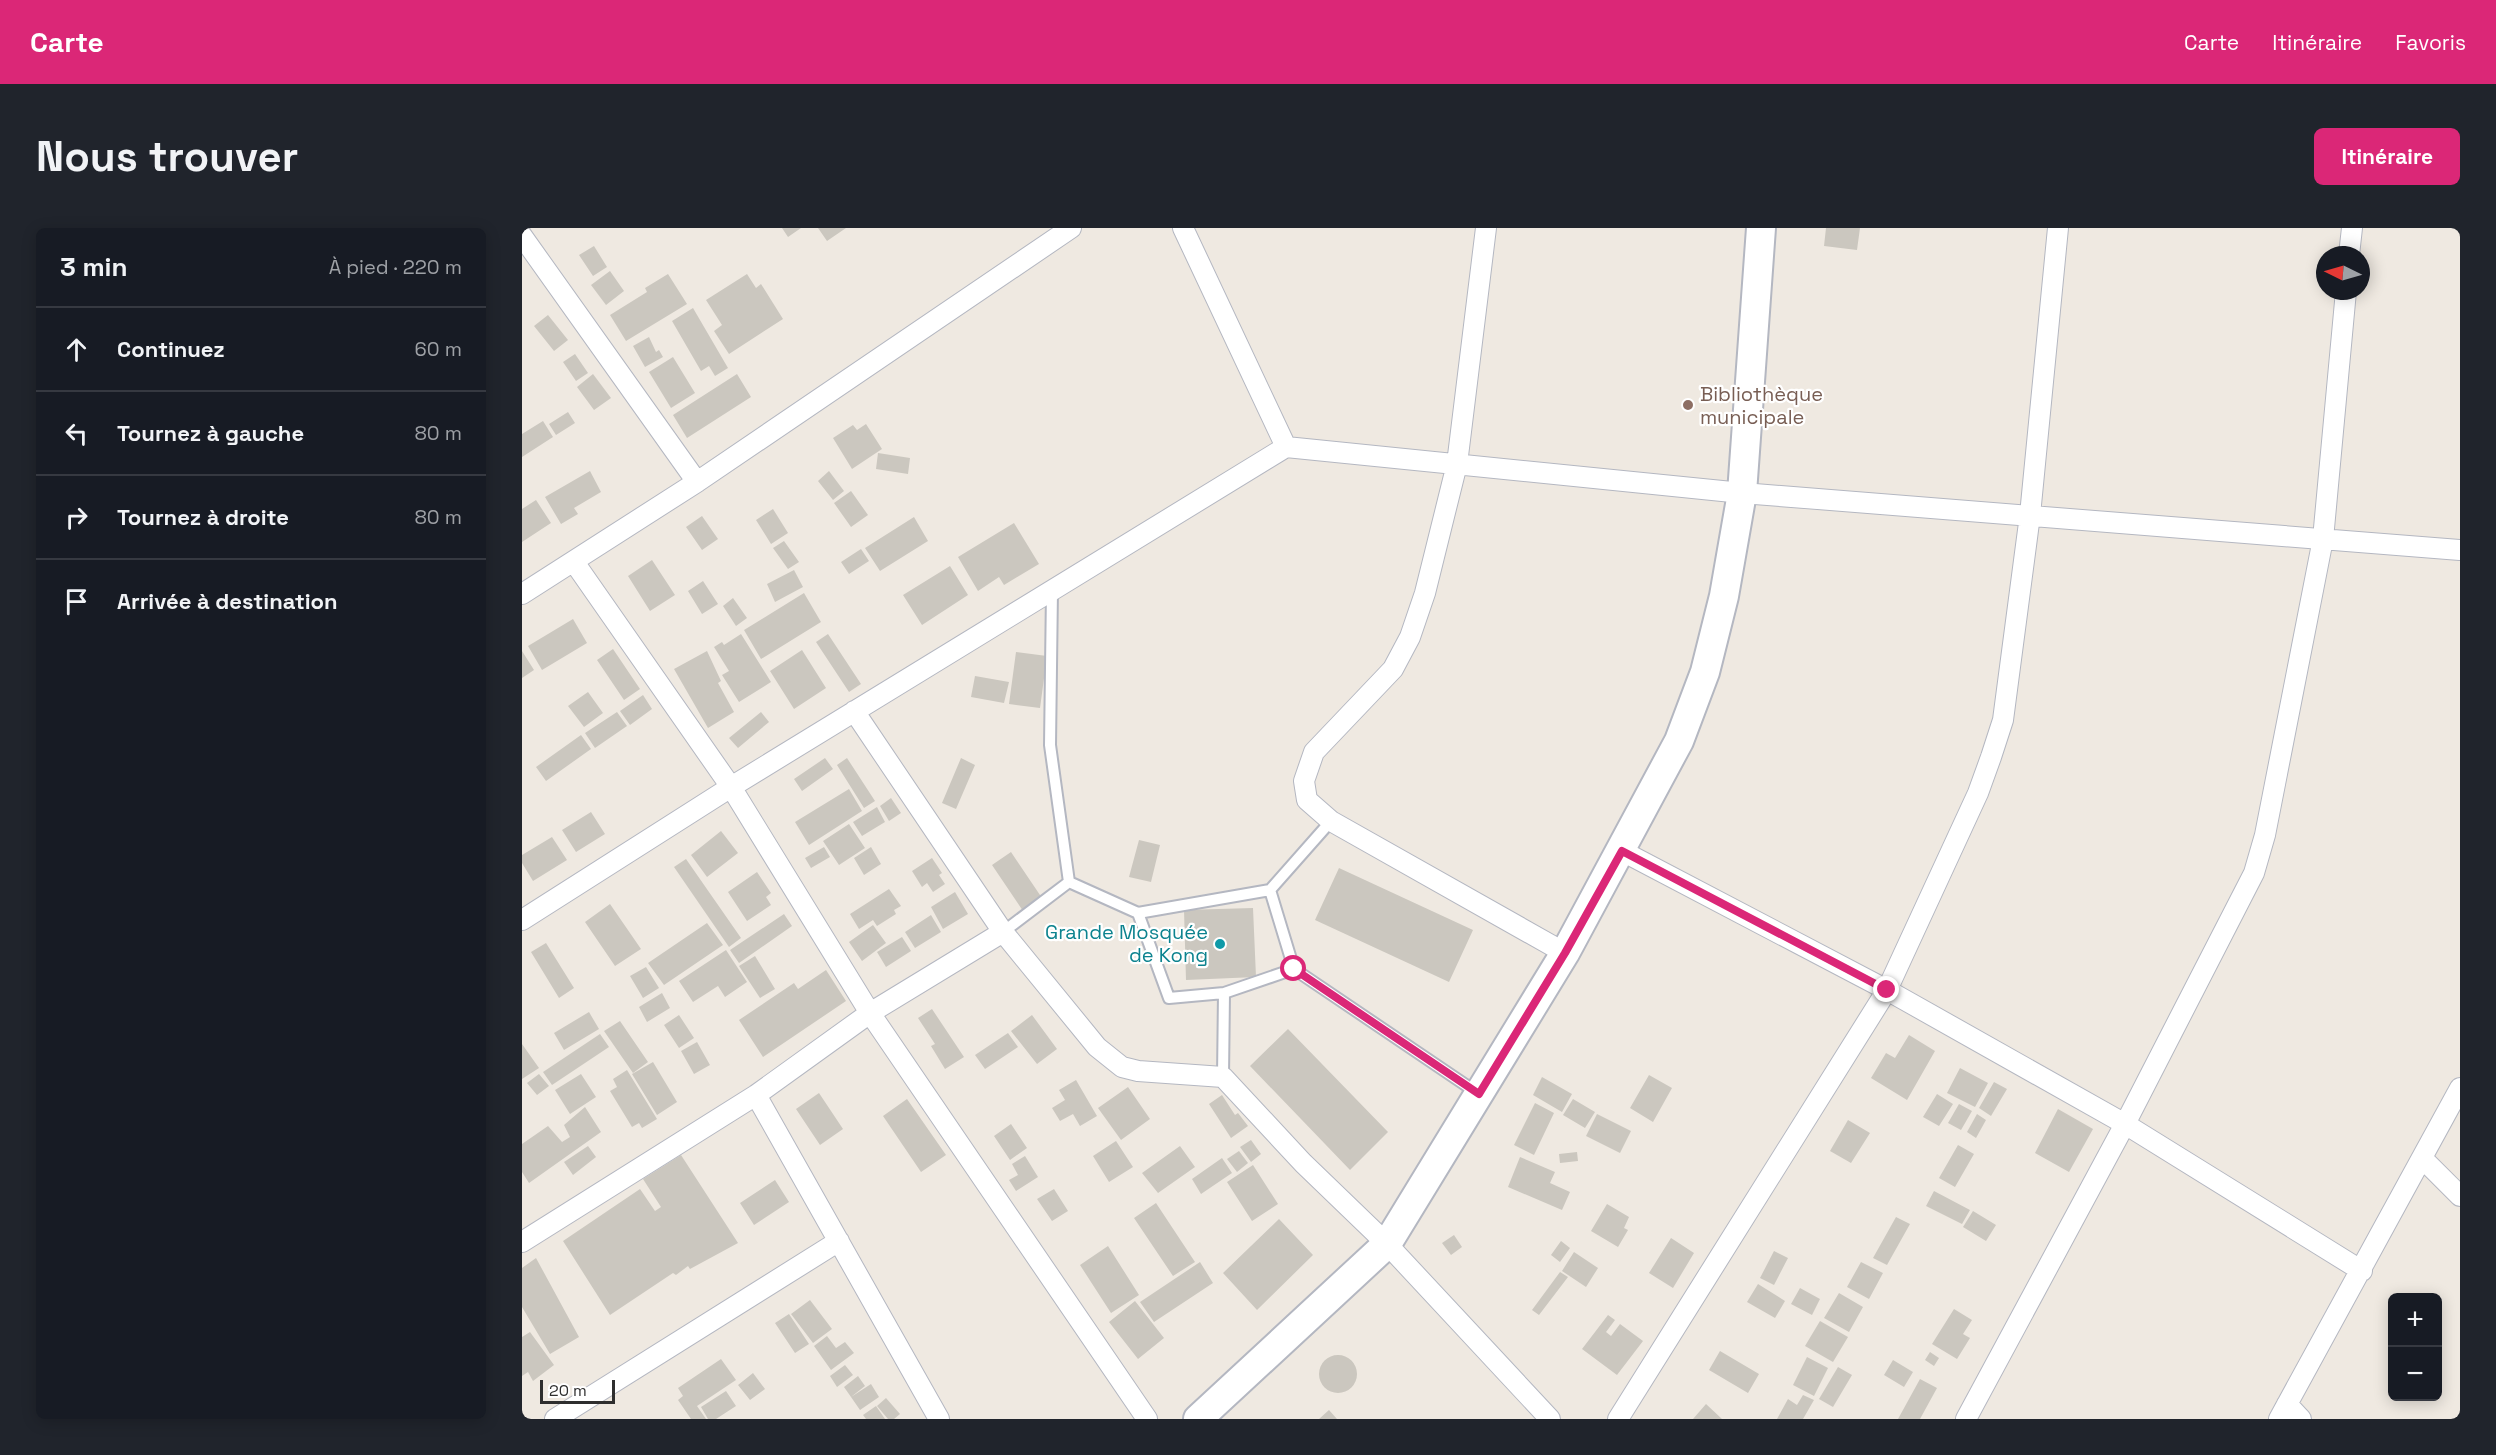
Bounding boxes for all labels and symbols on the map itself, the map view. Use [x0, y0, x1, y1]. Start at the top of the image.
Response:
north arrow [2316, 246, 2370, 300]
place label: Bibliothèque municipale [1700, 381, 1823, 430]
marker: Bibliothèque municipale [1681, 398, 1695, 412]
place label: Grande Mosquée de Kong [1045, 919, 1208, 968]
marker: Grande Mosquée de Kong [1213, 937, 1227, 951]
route start [1280, 955, 1306, 981]
route end [1873, 976, 1899, 1002]
scale bar [540, 1377, 615, 1404]

